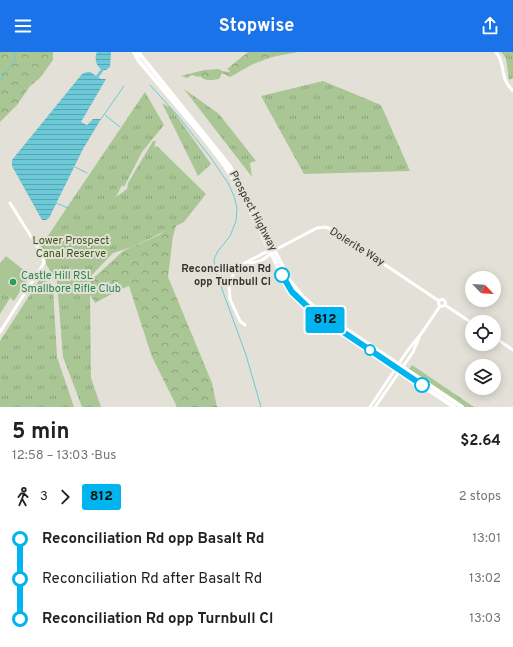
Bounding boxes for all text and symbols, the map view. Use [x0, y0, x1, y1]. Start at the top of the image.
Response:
icon: menu [12, 15, 34, 37]
text: Stopwise [219, 15, 294, 38]
icon: share [479, 15, 501, 37]
street label: Prospect Highway [226, 168, 280, 254]
street label: Dolerite Way [327, 225, 387, 270]
park label: Lower Prospect Canal Reserve [32, 234, 110, 261]
place label: Reconciliation Rd opp Turnbull Cl [181, 262, 271, 289]
marker: Reconciliation Rd opp Turnbull Cl [274, 267, 290, 283]
place label: Castle Hill RSL Smallbore Rifle Club [21, 269, 121, 296]
north arrow [465, 271, 501, 307]
map controls [465, 271, 501, 395]
marker: Castle Hill RSL Smallbore Rifle Club [8, 277, 18, 287]
line badge: 812 [302, 307, 348, 333]
text: 812 [314, 311, 336, 328]
button: locate [465, 315, 501, 351]
unlabelled marker [364, 344, 376, 356]
button: layers [465, 359, 501, 395]
unlabelled marker [414, 377, 430, 393]
text: 5 min [12, 419, 69, 446]
text: $2.64 [460, 432, 501, 451]
text: 12:58 – 13:03 · Bus [12, 448, 116, 464]
icon: walk [12, 486, 34, 508]
icon: forward [54, 486, 76, 508]
text: 812 [90, 488, 113, 505]
text: 3 [40, 489, 48, 505]
text: 2 stops [459, 489, 501, 505]
text: Reconciliation Rd opp Basalt Rd [42, 530, 264, 549]
text: 13:01 [472, 531, 501, 547]
text: Reconciliation Rd after Basalt Rd [42, 570, 262, 589]
text: 13:02 [469, 571, 501, 587]
text: Reconciliation Rd opp Turnbull Cl [42, 610, 273, 629]
text: 13:03 [469, 611, 501, 627]

